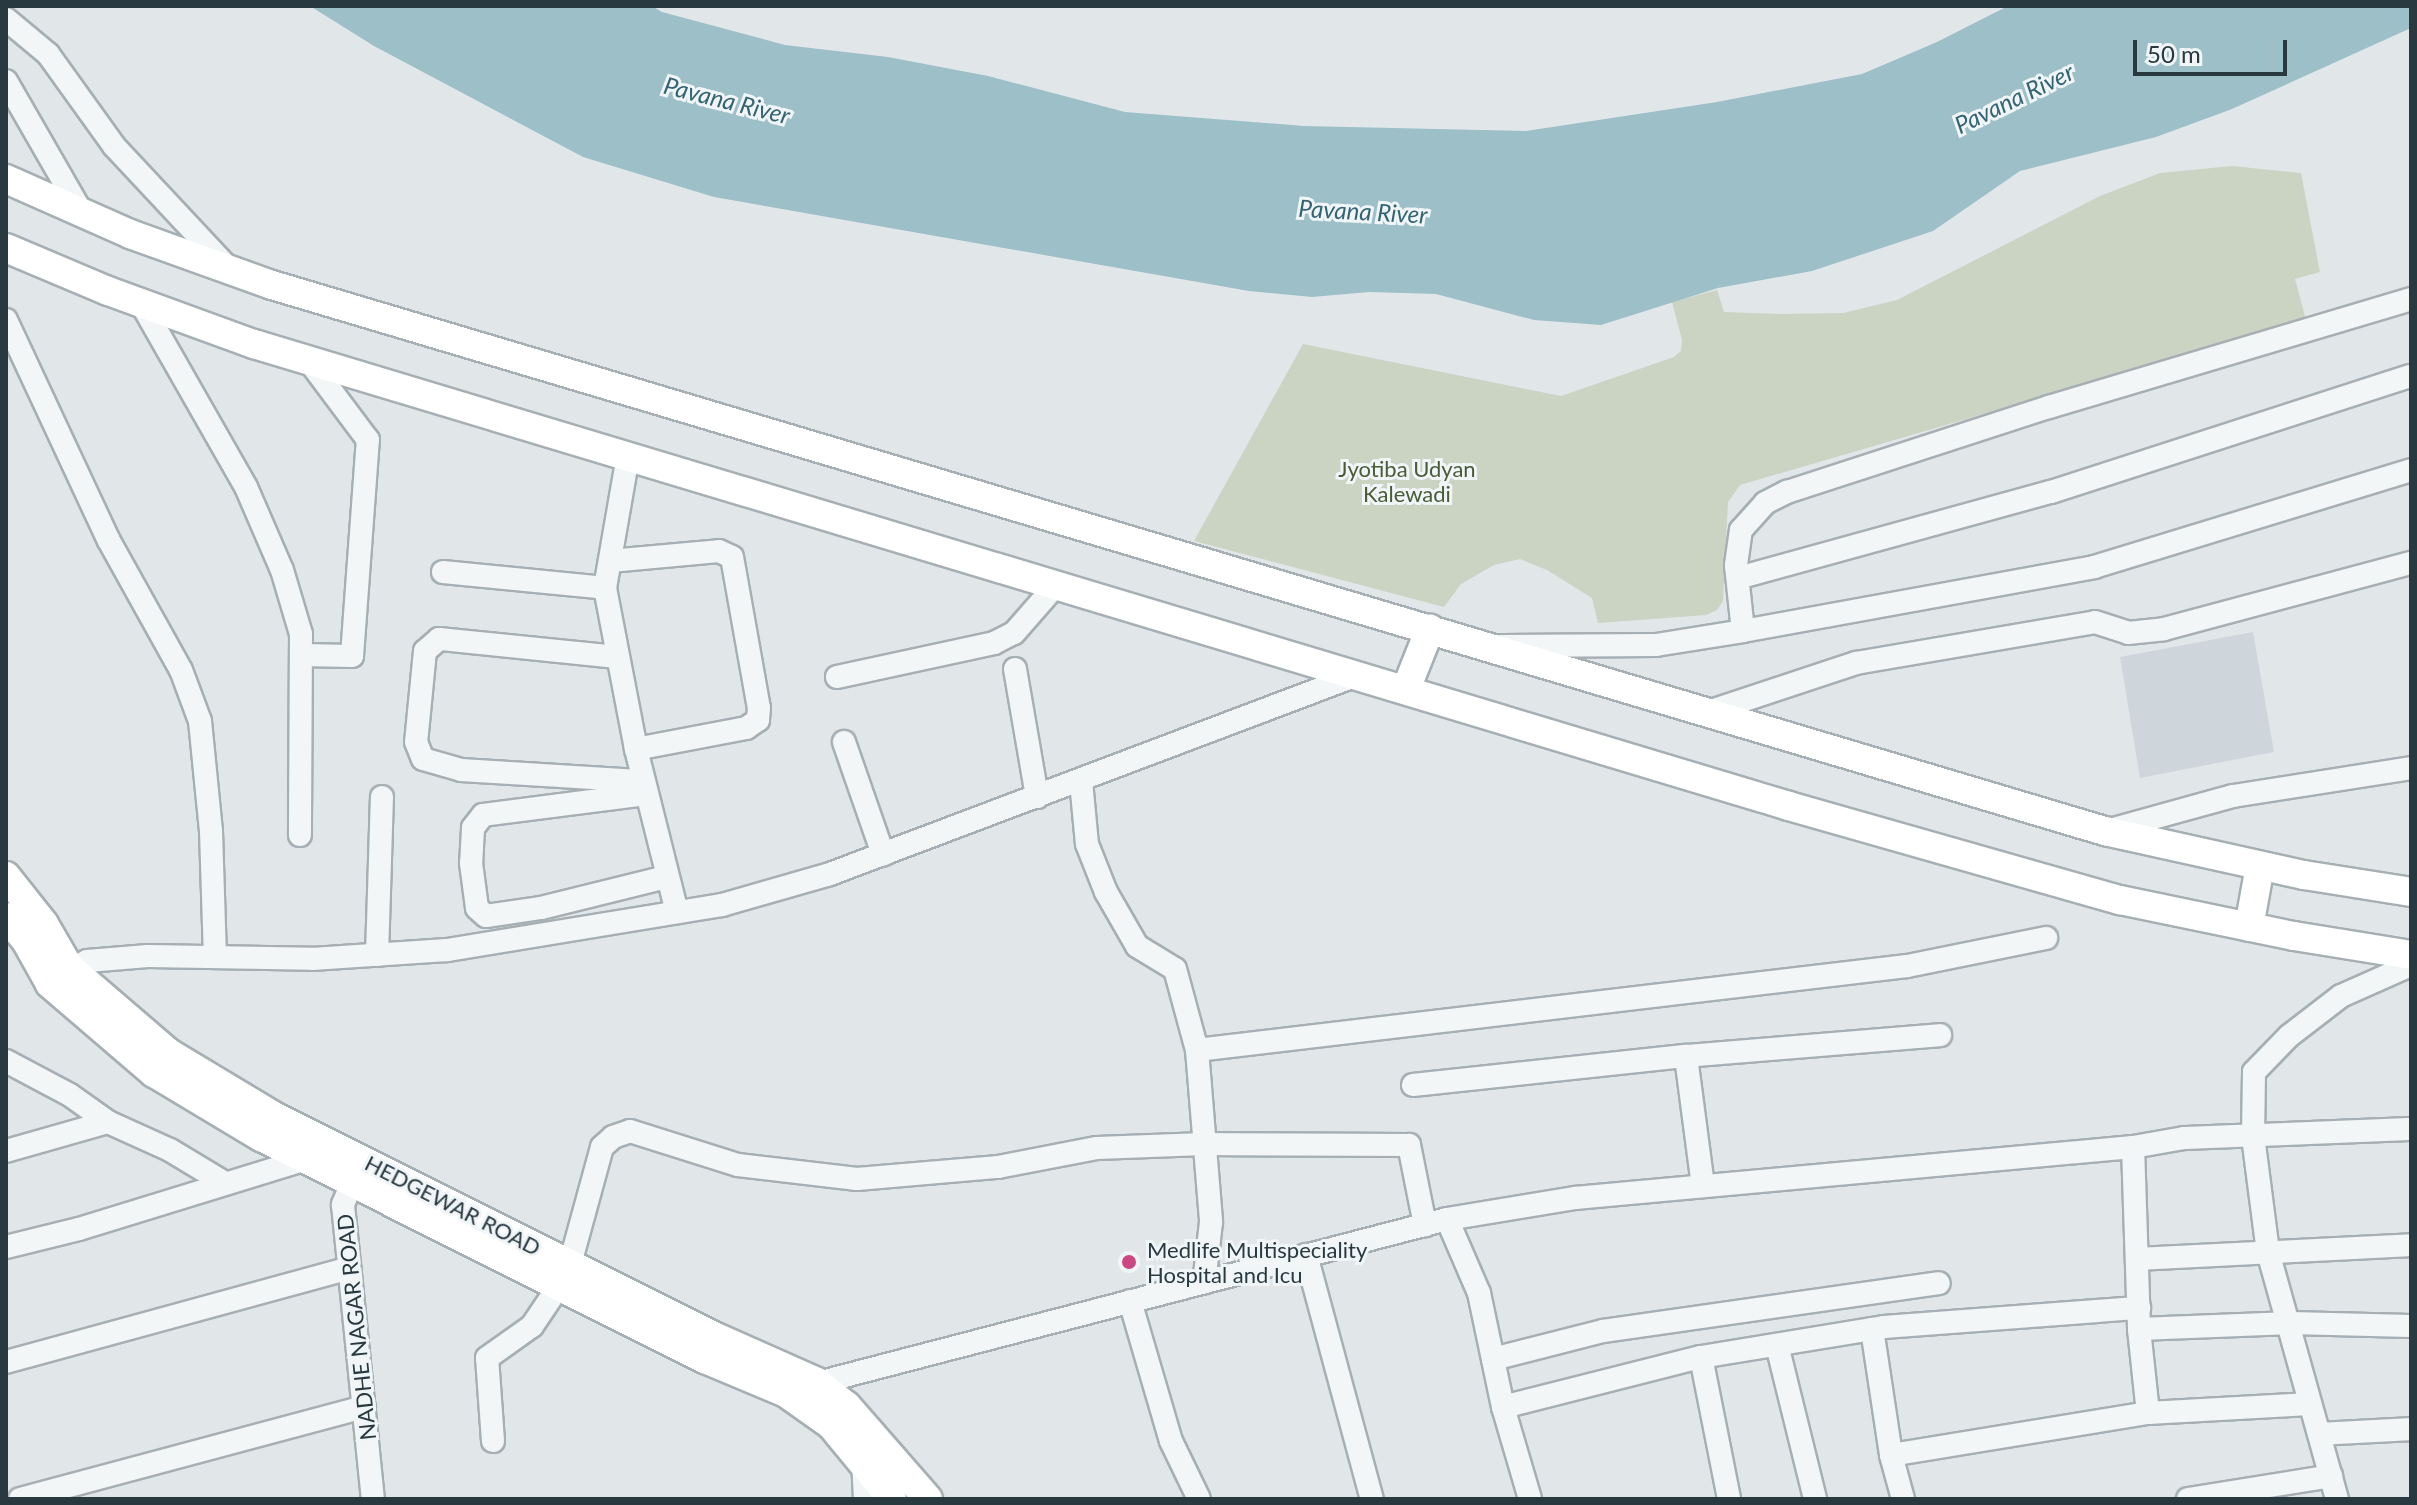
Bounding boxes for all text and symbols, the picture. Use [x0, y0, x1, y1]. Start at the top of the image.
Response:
scale bar [2137, 24, 2291, 74]
text: 50 m [2147, 39, 2201, 68]
water label: Pavana River [1950, 57, 2078, 139]
water label: Pavana River [661, 70, 793, 130]
water label: Pavana River [1298, 193, 1428, 229]
park label: Jyotiba Udyan Kalewadi [1338, 455, 1476, 506]
street label: HEDGEWAR ROAD [361, 1149, 545, 1261]
street label: NADHE NAGAR ROAD [331, 1212, 381, 1442]
place label: Medlife Multispeciality Hospital and Icu [1147, 1236, 1367, 1288]
marker: Medlife Multispeciality Hospital and Icu [1118, 1251, 1140, 1273]

